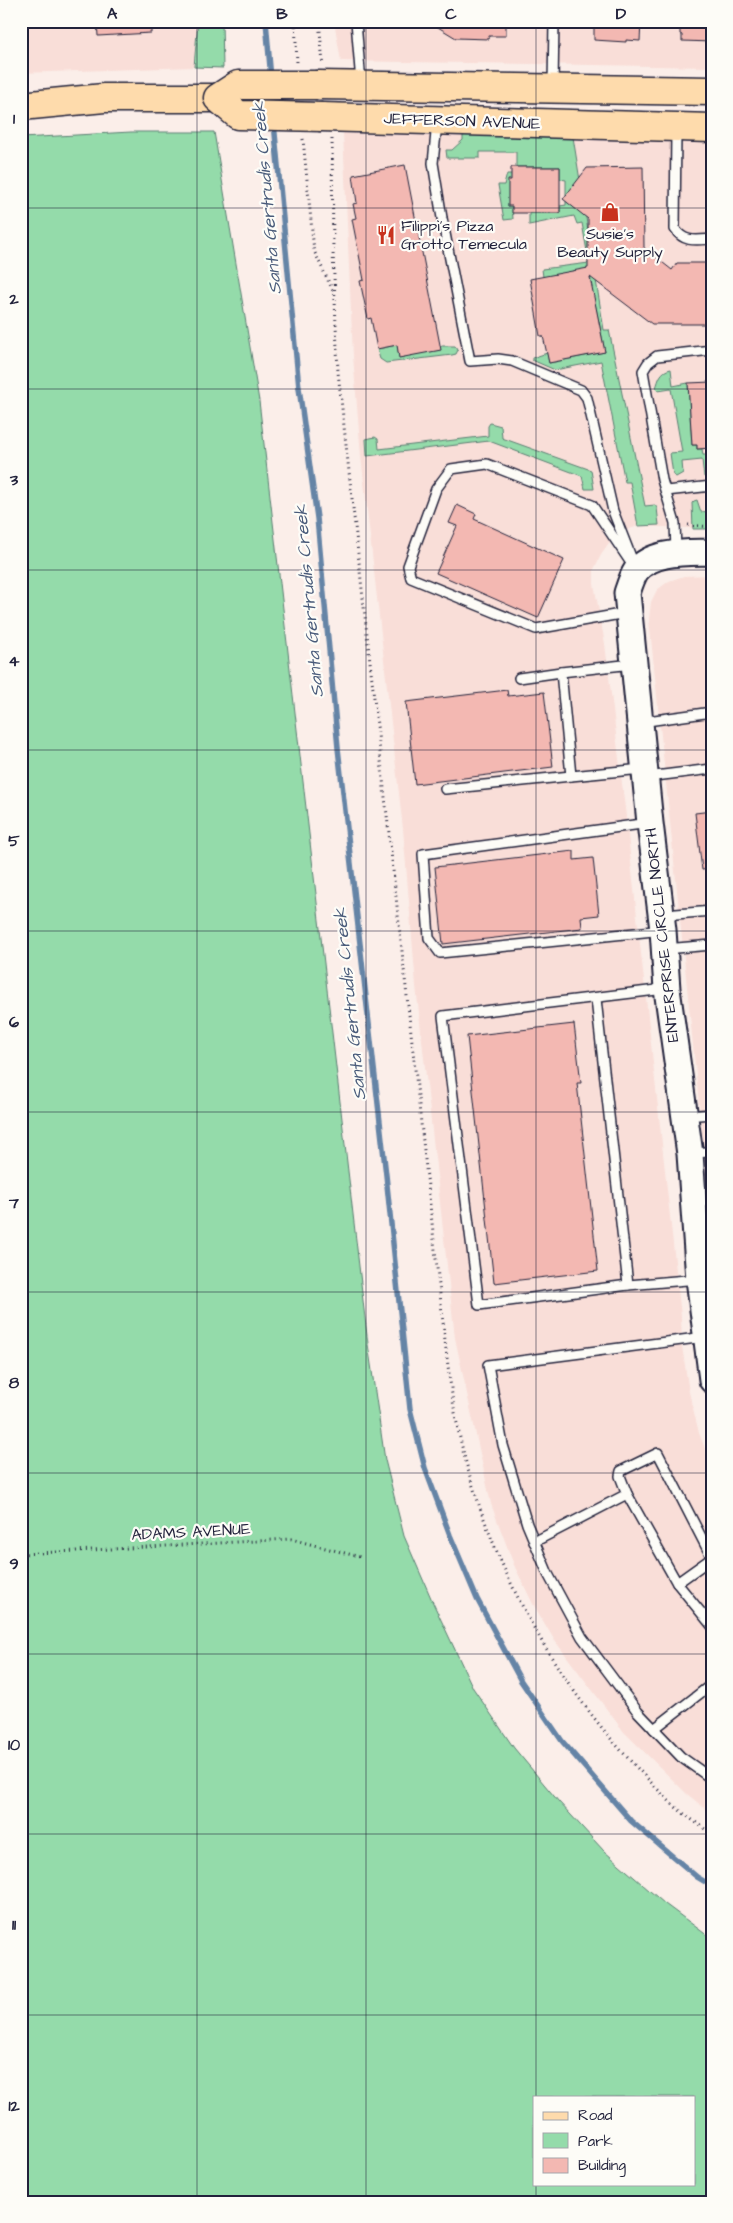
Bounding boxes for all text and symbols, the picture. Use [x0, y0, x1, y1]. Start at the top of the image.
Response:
text: A [107, 3, 118, 25]
text: B [276, 3, 288, 25]
text: C [445, 3, 457, 25]
text: D [616, 3, 627, 25]
water label: Santa Gertrudis Creek [246, 100, 288, 295]
street label: JEFFERSON AVENUE [383, 107, 541, 135]
text: 1 [13, 108, 16, 130]
shop icon: Susie's Beauty Supply [599, 201, 621, 223]
place label: Filippi's Pizza Grotto Temecula [401, 215, 527, 255]
place label: Susie's Beauty Supply [557, 223, 663, 264]
restaurant icon: Filippi's Pizza Grotto Temecula [375, 224, 397, 246]
text: 2 [8, 288, 19, 310]
text: 3 [9, 469, 19, 491]
water label: Santa Gertrudis Creek [288, 503, 330, 698]
text: 4 [9, 650, 20, 672]
street label: ENTERPRISE CIRCLE NORTH [640, 826, 684, 1043]
text: 5 [8, 830, 20, 852]
water label: Santa Gertrudis Creek [327, 906, 373, 1101]
text: 6 [9, 1011, 19, 1033]
text: 7 [8, 1192, 19, 1214]
text: 8 [9, 1372, 20, 1394]
street label: ADAMS AVENUE [131, 1518, 252, 1546]
text: 9 [9, 1553, 19, 1575]
text: 10 [8, 1734, 20, 1756]
text: 11 [12, 1914, 17, 1936]
text: 12 [8, 2095, 20, 2117]
legend [533, 2096, 696, 2186]
text: Road [578, 2105, 613, 2126]
text: Park [578, 2131, 613, 2152]
text: Building [578, 2155, 626, 2177]

